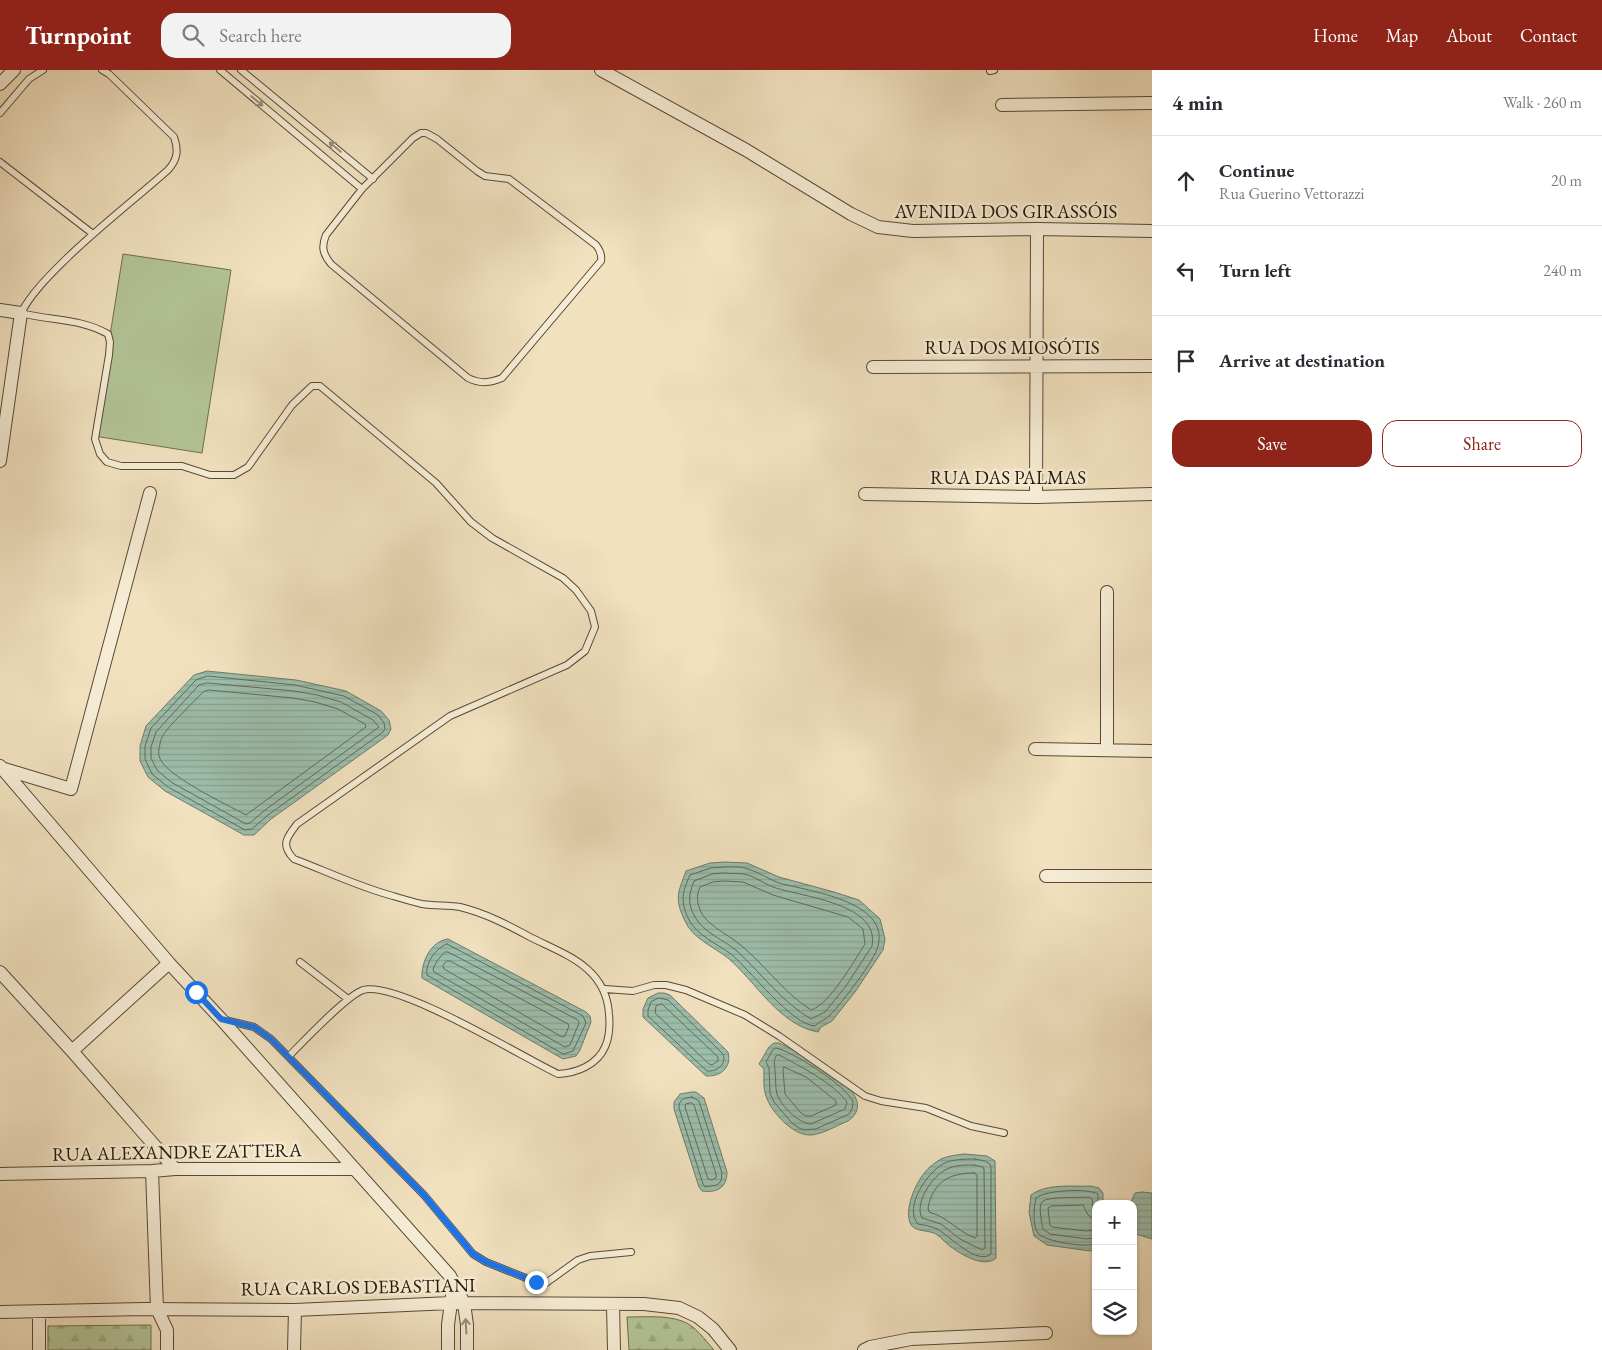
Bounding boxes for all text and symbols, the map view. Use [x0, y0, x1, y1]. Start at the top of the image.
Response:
search box [161, 13, 511, 58]
text: Turnpoint [25, 20, 131, 51]
icon: search [179, 21, 207, 49]
text: Search here [219, 23, 302, 48]
text: Home [1313, 24, 1358, 47]
text: Map [1386, 24, 1418, 47]
text: About [1446, 24, 1492, 47]
text: Contact [1520, 24, 1577, 47]
text: 4 min [1172, 89, 1223, 116]
text: Walk · 260 m [1503, 92, 1582, 113]
one-way arrow [251, 96, 264, 107]
one-way arrow [329, 142, 342, 153]
text: Continue [1219, 158, 1294, 183]
icon: ahead [1172, 167, 1200, 195]
text: 20 m [1551, 170, 1582, 191]
text: Rua Guerino Vettorazzi [1219, 183, 1364, 204]
street label: AVENIDA DOS GIRASSÓIS [894, 199, 1118, 224]
icon: left [1172, 257, 1200, 285]
text: Turn left [1219, 258, 1291, 283]
text: 240 m [1543, 260, 1582, 281]
street label: RUA DOS MIOSÓTIS [924, 335, 1100, 360]
icon: arrive [1172, 347, 1200, 375]
text: Arrive at destination [1219, 348, 1385, 373]
button: Save [1172, 420, 1372, 467]
button: Share [1382, 420, 1582, 467]
street label: RUA DAS PALMAS [930, 465, 1086, 490]
route start [185, 981, 208, 1004]
street label: RUA ALEXANDRE ZATTERA [52, 1137, 303, 1167]
map controls [1092, 1200, 1137, 1335]
button: + [1092, 1200, 1137, 1245]
button: − [1092, 1245, 1137, 1290]
route end [525, 1271, 548, 1294]
street label: RUA CARLOS DEBASTIANI [240, 1272, 476, 1302]
button: layers [1092, 1290, 1137, 1335]
one-way arrow [462, 1319, 471, 1335]

